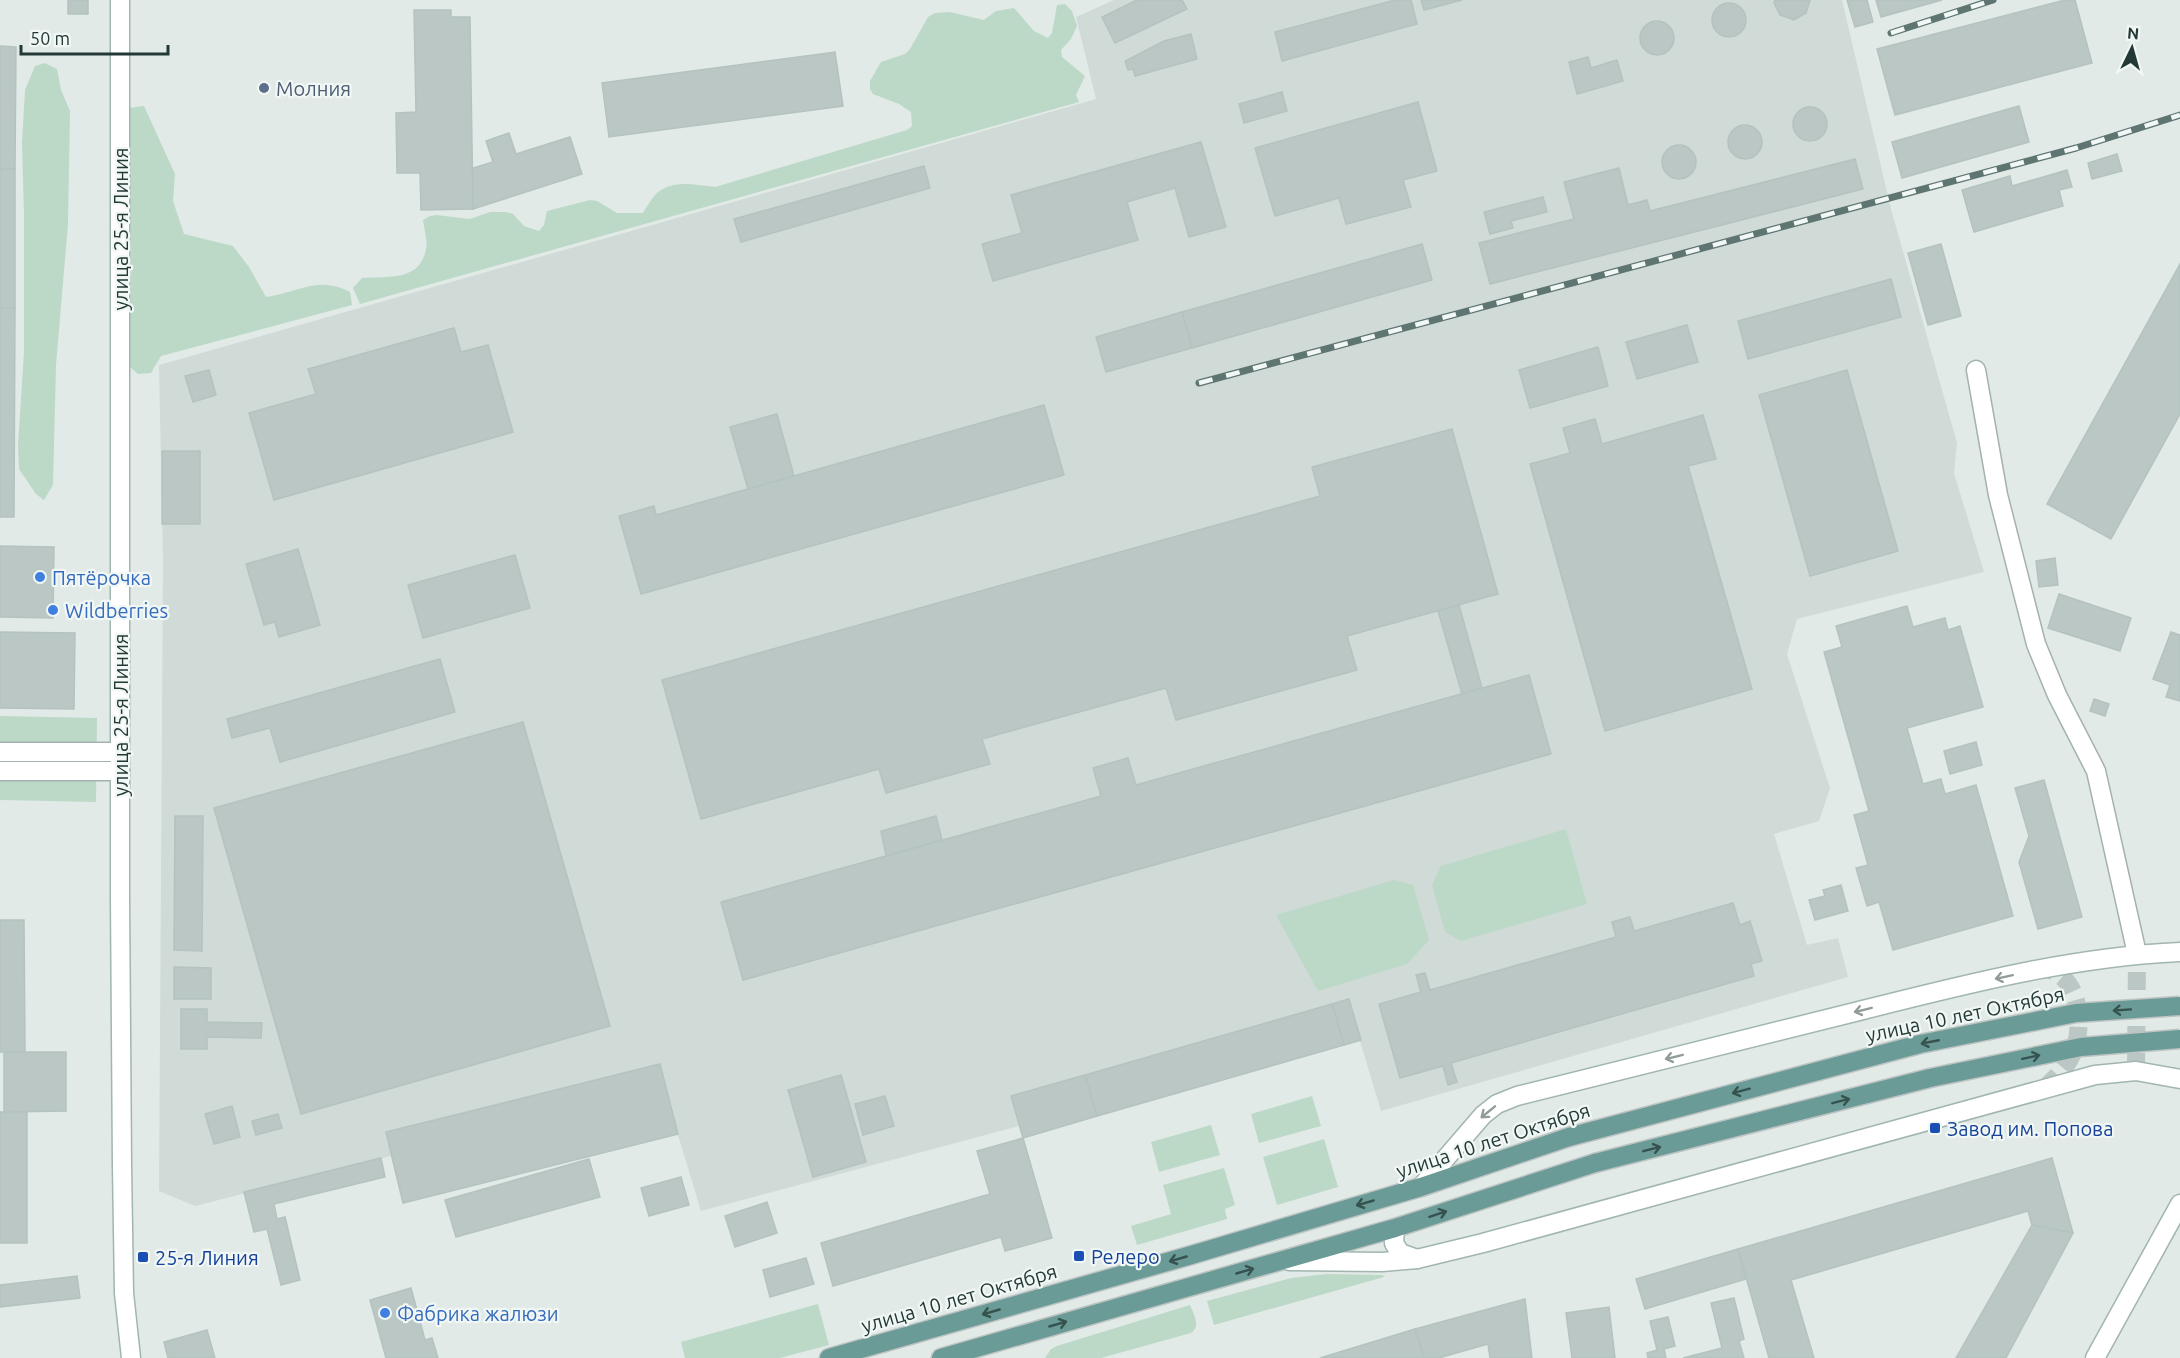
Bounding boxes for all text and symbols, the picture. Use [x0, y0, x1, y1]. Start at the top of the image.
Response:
scale bar [21, 18, 168, 56]
north arrow [2102, 18, 2162, 78]
text: N [2127, 24, 2140, 43]
text: 50 m [30, 28, 70, 48]
place label: Молния [276, 77, 351, 100]
marker: Молния [257, 81, 271, 95]
street label: улица 25-я Линия [109, 148, 132, 310]
place label: Пятёрочка [52, 566, 151, 589]
marker: Пятёрочка [33, 570, 47, 584]
place label: Wildberries [65, 599, 168, 622]
marker: Wildberries [46, 603, 60, 617]
street label: улица 25-я Линия [109, 634, 132, 796]
one-way arrow [1995, 972, 2015, 983]
street label: улица 10 лет Октября [1864, 982, 2066, 1046]
one-way arrow [1854, 1004, 1873, 1016]
one-way arrow [2112, 1005, 2132, 1016]
one-way arrow [1920, 1037, 1940, 1048]
one-way arrow [1665, 1051, 1684, 1063]
one-way arrow [2021, 1051, 2040, 1062]
one-way arrow [1732, 1086, 1751, 1098]
one-way arrow [1831, 1094, 1850, 1106]
street label: улица 10 лет Октября [1393, 1098, 1593, 1182]
one-way arrow [1480, 1105, 1496, 1118]
place label: Завод им. Попова [1947, 1117, 2113, 1140]
marker: Завод им. Попова [1928, 1121, 1942, 1135]
one-way arrow [1642, 1143, 1661, 1154]
one-way arrow [1356, 1198, 1375, 1209]
one-way arrow [1428, 1208, 1447, 1219]
place label: Релеро [1091, 1245, 1160, 1268]
place label: 25-я Линия [155, 1246, 259, 1269]
marker: Релеро [1072, 1249, 1086, 1263]
marker: 25-я Линия [136, 1250, 150, 1264]
one-way arrow [1169, 1254, 1188, 1265]
street label: улица 10 лет Октября [859, 1259, 1059, 1337]
one-way arrow [1236, 1265, 1255, 1276]
place label: Фабрика жалюзи [397, 1302, 559, 1325]
marker: Фабрика жалюзи [378, 1306, 392, 1320]
one-way arrow [982, 1307, 1001, 1318]
one-way arrow [1048, 1318, 1067, 1330]

